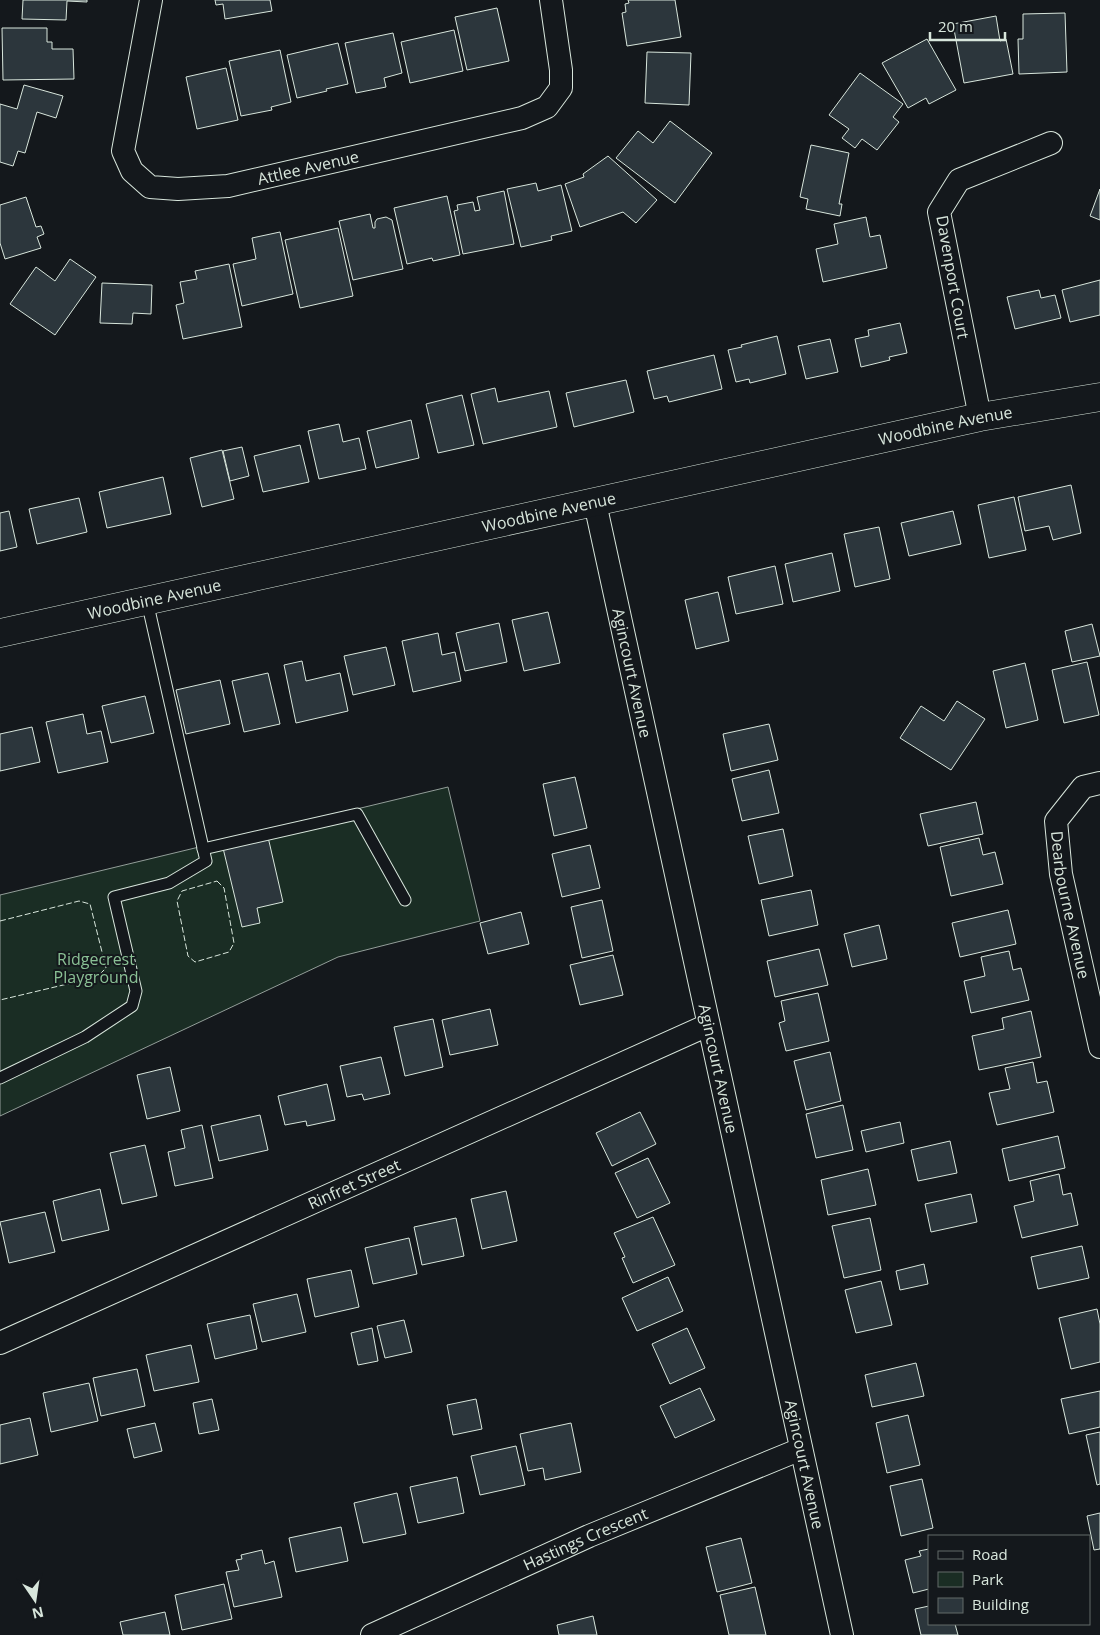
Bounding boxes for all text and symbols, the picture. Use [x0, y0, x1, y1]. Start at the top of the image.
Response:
scale bar [930, 10, 1005, 42]
text: 20 m [938, 16, 973, 36]
street label: Attlee Avenue [255, 145, 361, 190]
street label: Davenport Court [931, 214, 975, 341]
street label: Woodbine Avenue [876, 401, 1014, 450]
street label: Woodbine Avenue [480, 487, 618, 537]
street label: Woodbine Avenue [85, 574, 223, 624]
street label: Agincourt Avenue [607, 606, 657, 740]
street label: Dearbourne Avenue [1046, 830, 1095, 981]
park label: Ridgecrest Playground [54, 948, 138, 988]
street label: Agincourt Avenue [694, 1002, 743, 1135]
street label: Rinfret Street [304, 1154, 404, 1214]
street label: Agincourt Avenue [780, 1398, 830, 1531]
street label: Hastings Crescent [519, 1502, 651, 1576]
legend [928, 1535, 1090, 1625]
text: Road [972, 1544, 1008, 1564]
text: Park [972, 1569, 1003, 1589]
north arrow [10, 1575, 60, 1625]
text: Building [972, 1594, 1029, 1614]
text: N [30, 1603, 46, 1624]

